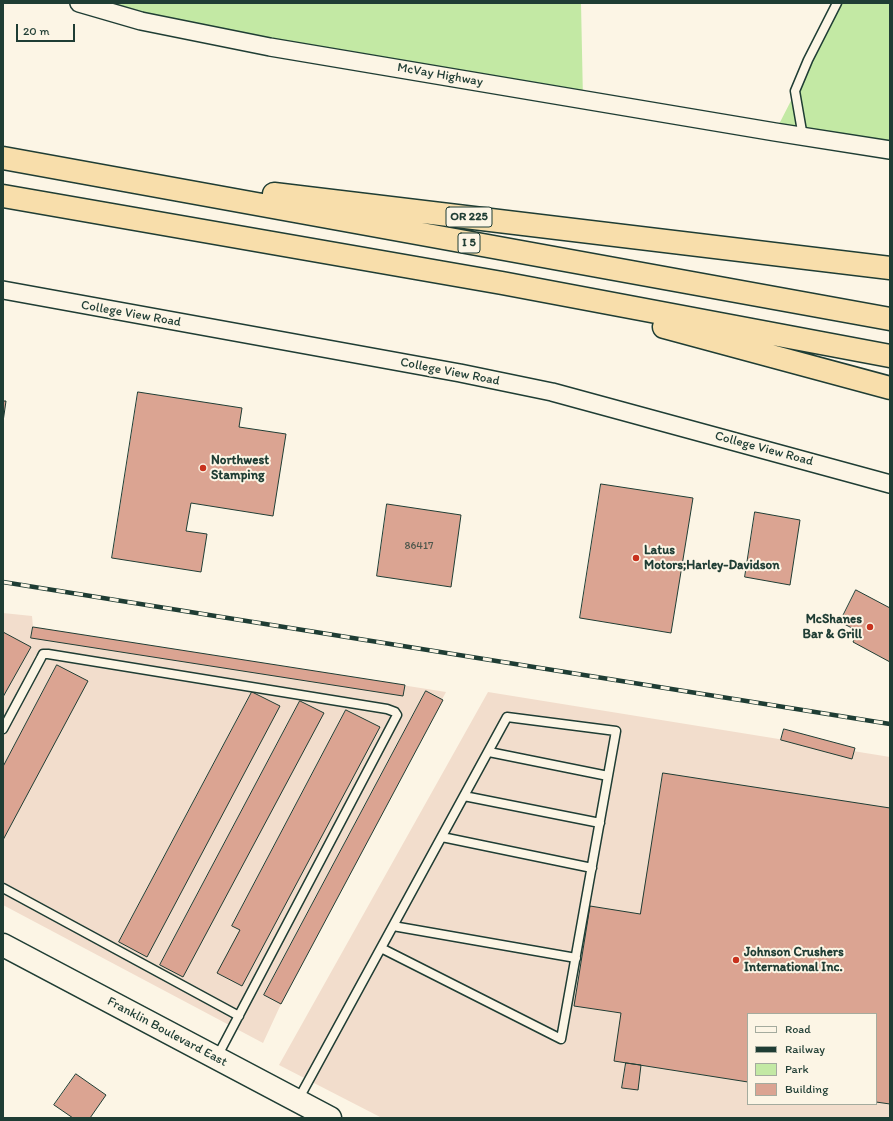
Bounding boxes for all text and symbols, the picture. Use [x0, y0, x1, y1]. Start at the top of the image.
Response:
scale bar [18, 16, 77, 42]
text: 20 m [23, 24, 50, 38]
street label: McVay Highway [396, 60, 484, 90]
road number: OR 225 [446, 207, 492, 227]
road number: I 5 [458, 233, 480, 253]
street label: College View Road [80, 298, 182, 330]
street label: College View Road [399, 355, 501, 389]
street label: College View Road [713, 428, 815, 470]
place label: Northwest Stamping [211, 453, 269, 484]
marker: Northwest Stamping [198, 463, 208, 473]
house number: 86417 [404, 539, 434, 553]
place label: Latus Motors;Harley-Davidson [644, 543, 780, 574]
marker: Latus Motors;Harley-Davidson [631, 553, 641, 563]
place label: McShanes Bar & Grill [803, 612, 862, 643]
marker: McShanes Bar & Grill [865, 622, 875, 632]
place label: Johnson Crushers International Inc. [744, 945, 844, 976]
marker: Johnson Crushers International Inc. [731, 955, 741, 965]
street label: Franklin Boulevard East [104, 994, 230, 1070]
legend [747, 1013, 877, 1105]
text: Road [785, 1022, 811, 1036]
text: Railway [785, 1042, 825, 1056]
text: Park [785, 1062, 809, 1076]
text: Building [785, 1082, 828, 1096]

